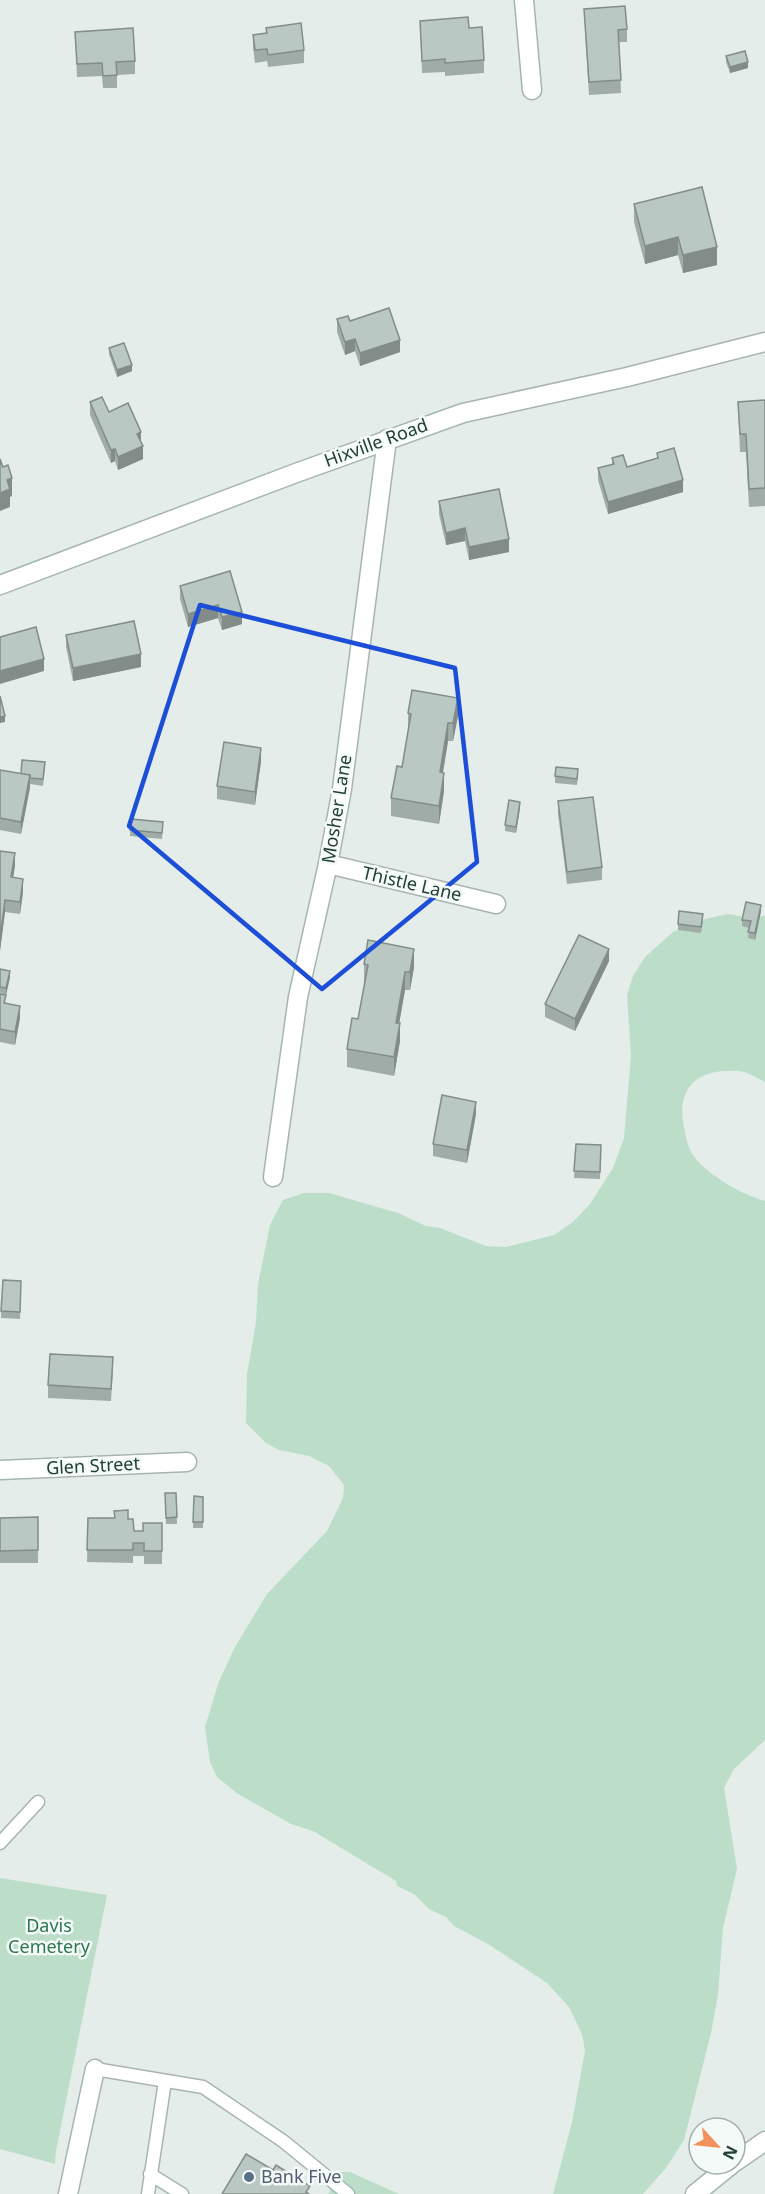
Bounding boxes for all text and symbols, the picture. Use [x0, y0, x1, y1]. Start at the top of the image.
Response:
street label: Hixville Road [320, 412, 431, 472]
street label: Mosher Lane [316, 753, 356, 865]
street label: Thistle Lane [360, 860, 464, 906]
street label: Glen Street [45, 1451, 141, 1479]
park label: Davis Cemetery [8, 1913, 91, 1958]
north arrow [687, 2116, 747, 2176]
text: N [718, 2142, 743, 2164]
place label: Bank Five [261, 2164, 342, 2188]
marker: Bank Five [242, 2170, 256, 2184]

